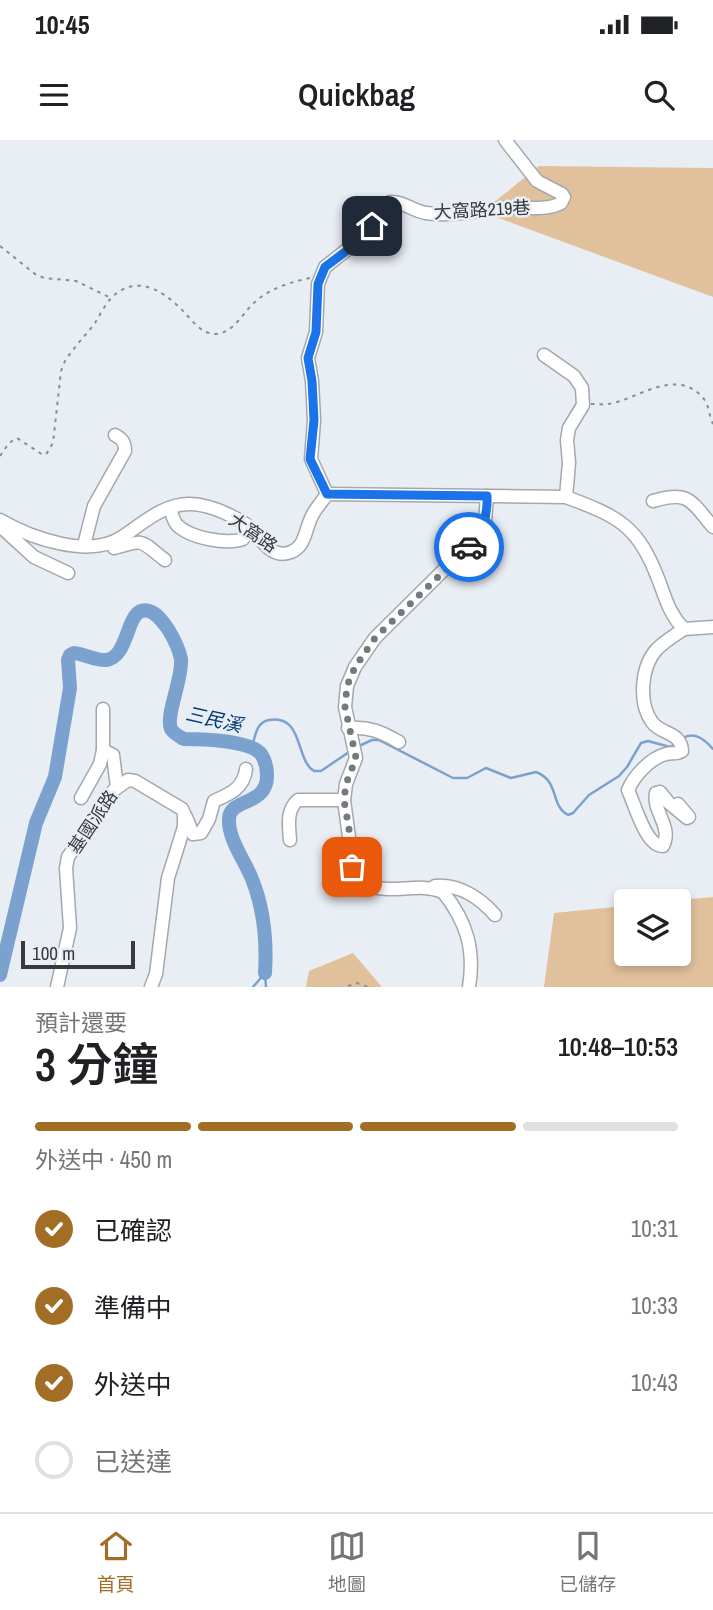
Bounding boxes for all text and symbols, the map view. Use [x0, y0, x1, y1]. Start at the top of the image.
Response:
text: 10:45 [35, 7, 90, 42]
text: Quickbag [298, 73, 415, 116]
icon: menu [35, 76, 73, 114]
icon: search [640, 76, 678, 114]
street label: 大窩路219巷 [433, 194, 531, 225]
pin [342, 196, 402, 256]
icon: home [353, 207, 391, 245]
street label: 大窩路 [224, 507, 283, 558]
courier [434, 512, 504, 582]
icon: car [450, 528, 488, 566]
water label: 三民溪 [183, 700, 248, 739]
street label: 基國派路 [62, 785, 123, 859]
pin [322, 837, 382, 897]
icon: bag [333, 848, 371, 886]
map controls [614, 889, 691, 966]
button: layers [614, 889, 691, 966]
scale bar [21, 938, 135, 970]
text: 100 m [32, 940, 75, 966]
text: 預計還要 [35, 1007, 127, 1038]
text: 10:48–10:53 [558, 1029, 678, 1064]
text: 3 分鐘 [35, 1033, 158, 1095]
text: 外送中 · 450 m [35, 1144, 172, 1175]
icon: check [35, 1210, 73, 1248]
text: 已確認 [94, 1213, 172, 1248]
text: 10:31 [631, 1213, 678, 1244]
icon: check [35, 1287, 73, 1325]
text: 準備中 [94, 1290, 172, 1325]
text: 10:33 [631, 1290, 678, 1321]
icon: check [35, 1364, 73, 1402]
text: 外送中 [94, 1367, 172, 1402]
text: 10:43 [631, 1367, 678, 1398]
text: 已送達 [94, 1444, 172, 1479]
tab: 首頁 [97, 1527, 135, 1597]
tab: 地圖 [328, 1527, 366, 1597]
tab: 已儲存 [559, 1527, 616, 1597]

